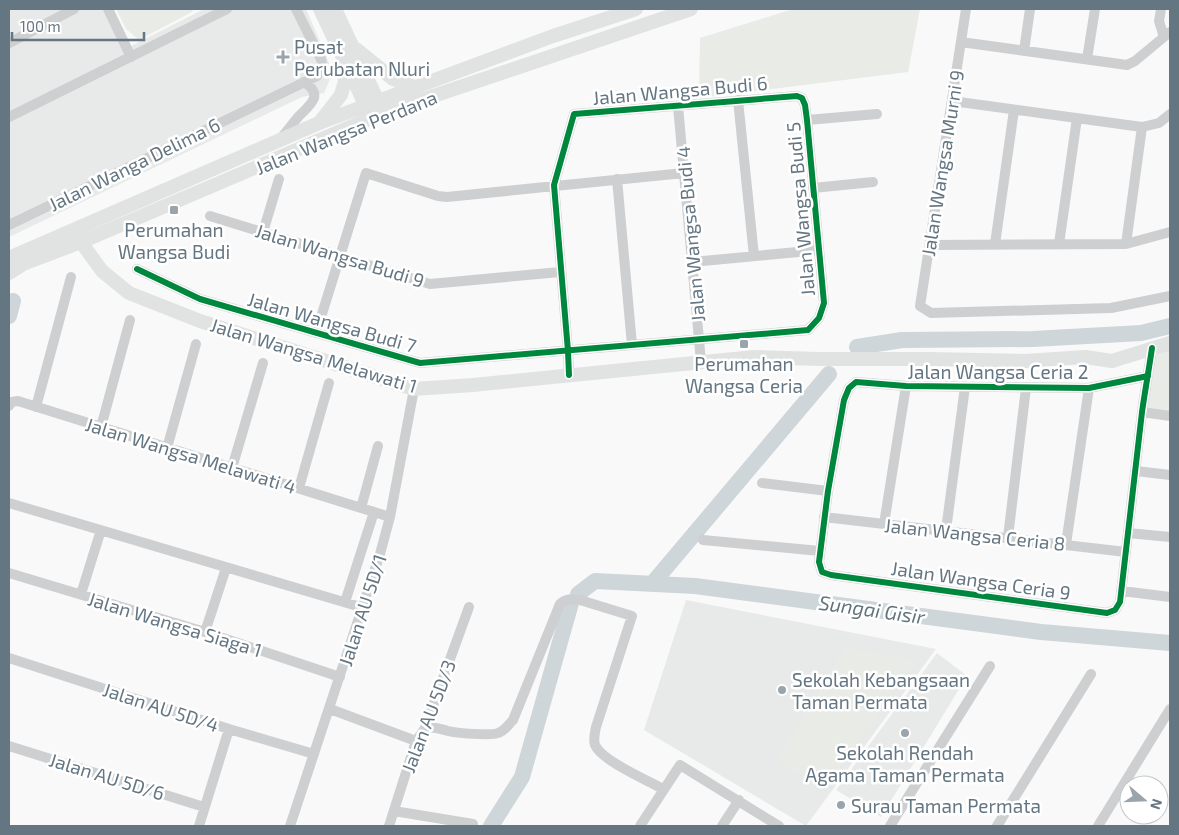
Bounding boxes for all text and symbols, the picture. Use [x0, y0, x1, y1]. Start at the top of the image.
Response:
scale bar [12, 10, 145, 42]
text: 100 m [20, 17, 61, 35]
place label: Pusat Perubatan Nluri [294, 35, 430, 80]
marker: Pusat Perubatan Nluri [276, 50, 290, 64]
street label: Jalan Wangsa Murni 9 [916, 68, 968, 258]
street label: Jalan Wangsa Budi 6 [592, 71, 768, 109]
street label: Jalan Wangsa Perdana [252, 85, 440, 179]
street label: Jalan Wanga Delima 6 [45, 113, 223, 215]
street label: Jalan Wangsa Budi 5 [781, 121, 819, 297]
street label: Jalan Wangsa Budi 4 [671, 145, 709, 323]
marker: Perumahan Wangsa Budi [168, 204, 180, 216]
place label: Perumahan Wangsa Budi [118, 218, 230, 263]
street label: Jalan Wangsa Budi 9 [253, 218, 427, 292]
street label: Jalan Wangsa Budi 7 [245, 287, 419, 357]
street label: Jalan Wangsa Melawati 1 [208, 313, 420, 397]
marker: Perumahan Wangsa Ceria [738, 338, 750, 350]
place label: Perumahan Wangsa Ceria [685, 352, 803, 397]
street label: Jalan Wangsa Ceria 2 [908, 360, 1088, 383]
street label: Jalan Wangsa Melawati 4 [83, 412, 299, 498]
street label: Jalan Wangsa Ceria 8 [883, 513, 1067, 555]
street label: Jalan AU 5D/1 [333, 551, 391, 669]
street label: Jalan Wangsa Ceria 9 [890, 556, 1072, 604]
street label: Jalan Wangsa Siaga 1 [85, 587, 265, 661]
water label: Sungai Gisir [817, 590, 928, 628]
street label: Jalan AU 5D/3 [396, 656, 460, 776]
place label: Sekolah Kebangsaan Taman Permata [792, 668, 970, 713]
street label: Jalan AU 5D/4 [100, 677, 222, 737]
marker: Sekolah Kebangsaan Taman Permata [776, 684, 788, 696]
marker: Sekolah Rendah Agama Taman Permata [899, 727, 911, 739]
place label: Sekolah Rendah Agama Taman Permata [805, 741, 1005, 786]
street label: Jalan AU 5D/6 [47, 748, 167, 804]
north arrow [1119, 775, 1169, 825]
place label: Surau Taman Permata [851, 794, 1041, 817]
text: N [1147, 797, 1166, 812]
marker: Surau Taman Permata [835, 799, 847, 811]

